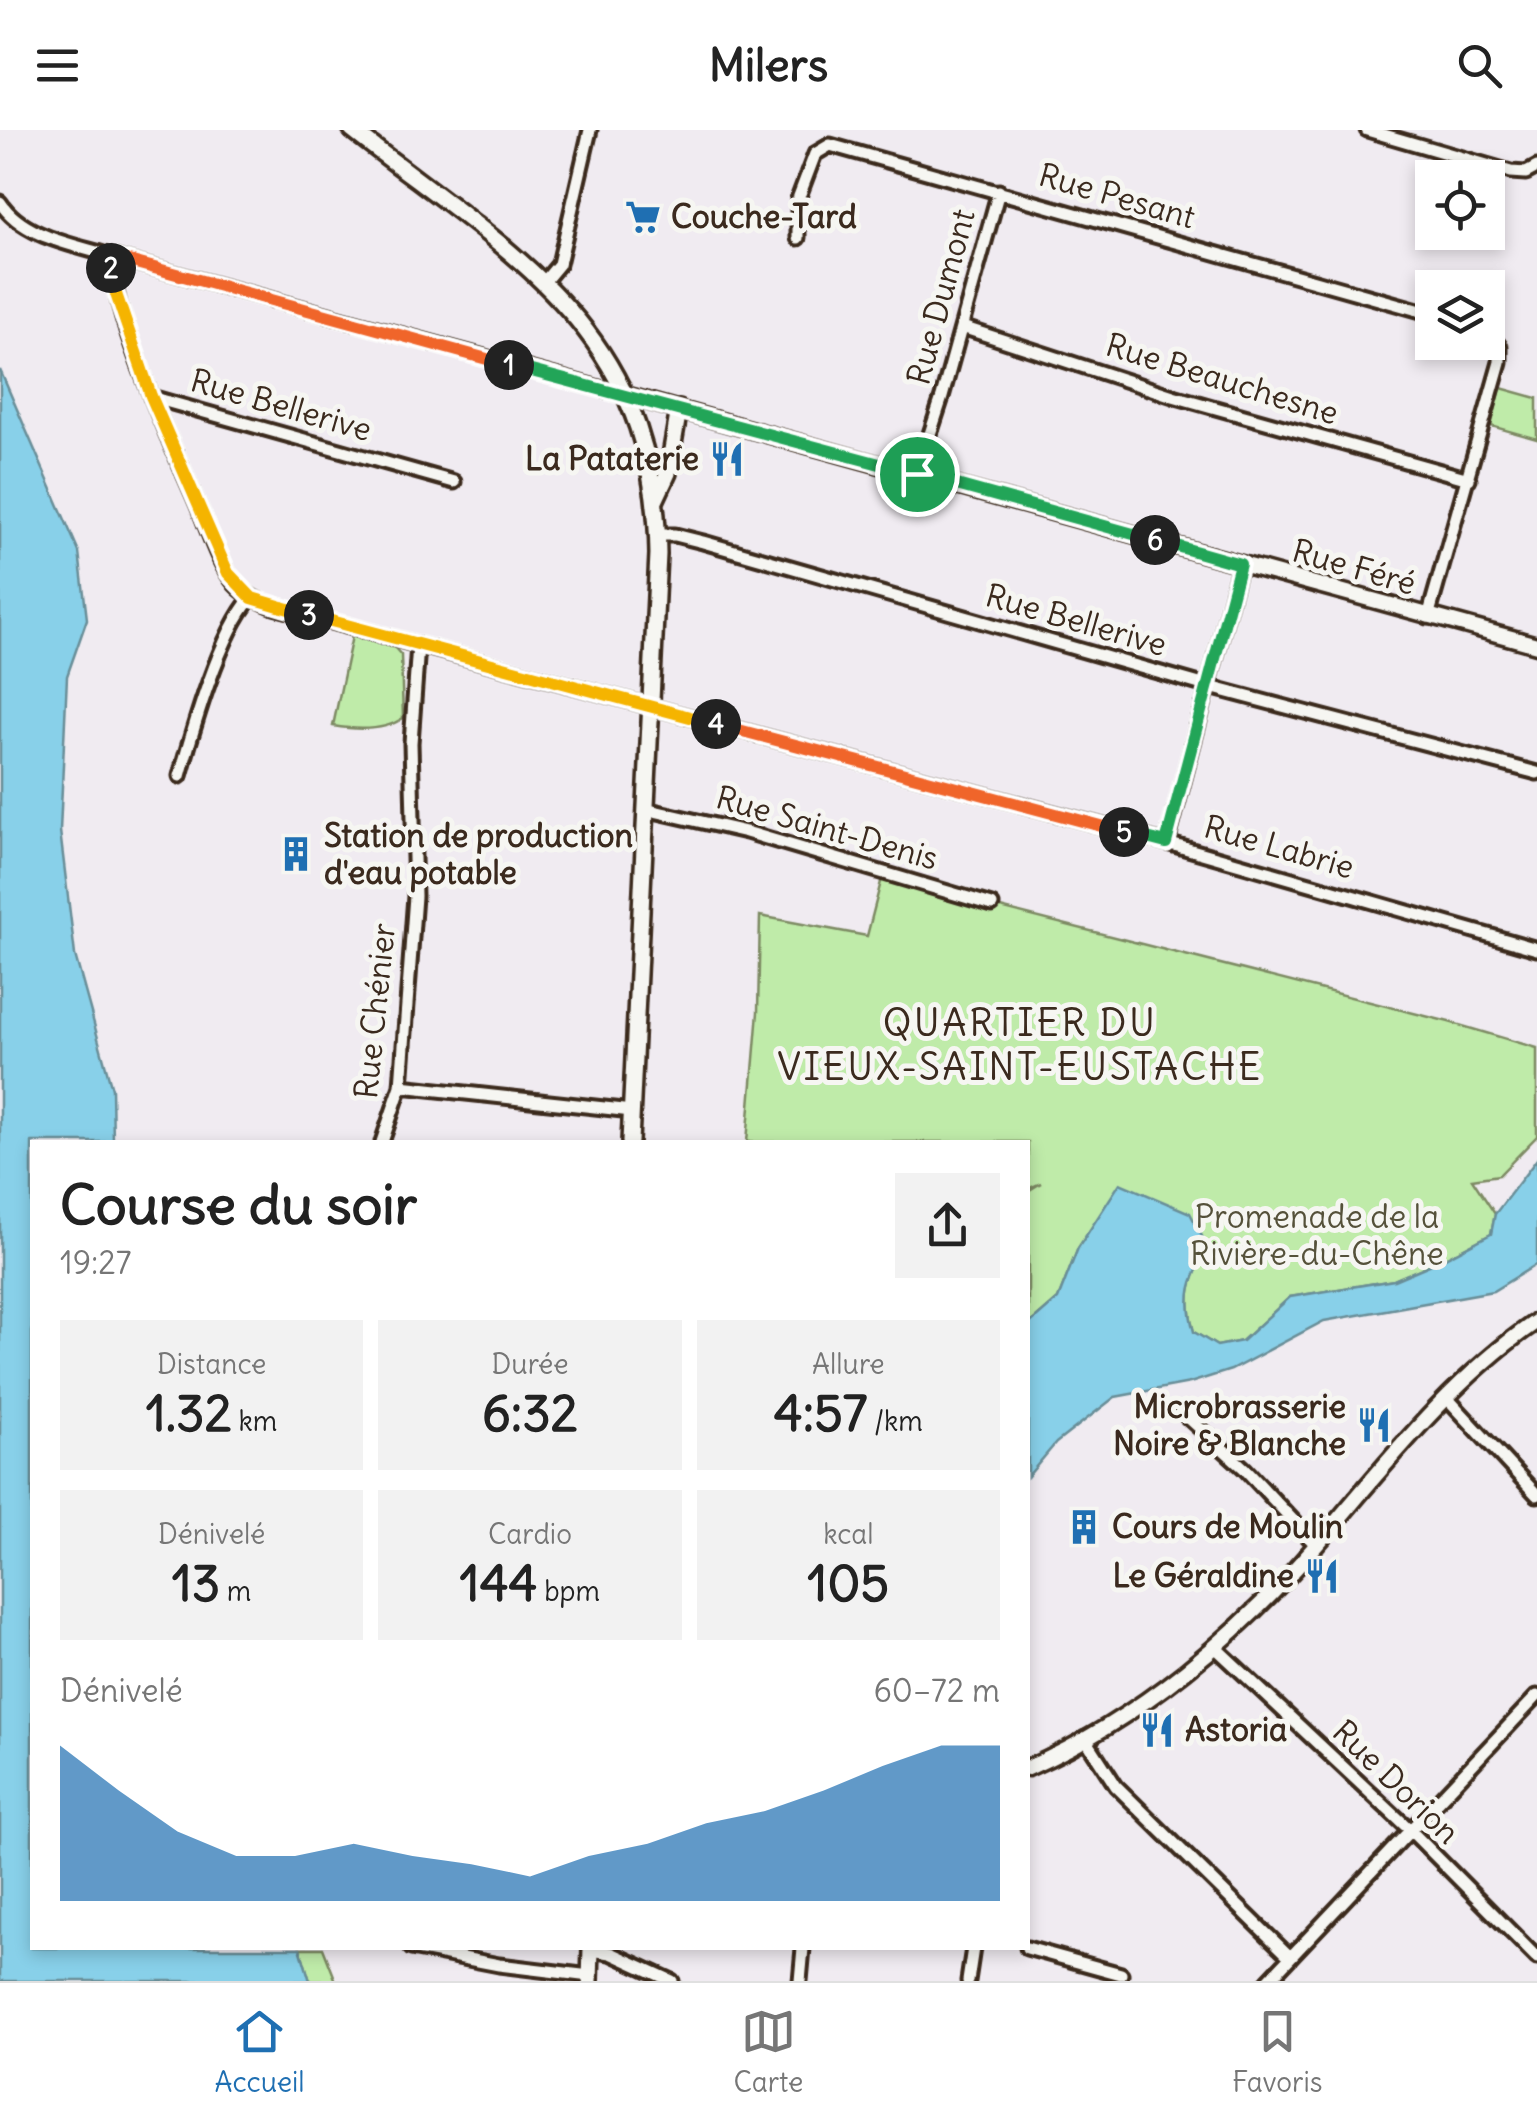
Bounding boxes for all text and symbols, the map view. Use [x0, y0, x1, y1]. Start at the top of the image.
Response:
text: Milers [709, 37, 828, 93]
icon: menu [30, 38, 85, 93]
icon: search [1452, 38, 1507, 93]
street label: Rue Pesant [1034, 154, 1200, 237]
map controls [1415, 160, 1505, 360]
button: locate [1415, 160, 1505, 250]
place label: Couche-Tard [671, 196, 857, 237]
supermarket icon: Couche-Tard [624, 198, 662, 236]
street label: Rue Dumont [897, 204, 984, 389]
pin: 2 [86, 243, 136, 293]
text: 2 [103, 250, 119, 286]
button: layers [1415, 270, 1505, 360]
street label: Rue Beauchesne [1101, 324, 1343, 433]
pin: 1 [484, 340, 534, 390]
text: 1 [503, 347, 515, 383]
street label: Rue Bellerive [186, 359, 376, 450]
pin [875, 432, 960, 517]
place label: La Pataterie [525, 438, 699, 479]
restaurant icon: La Pataterie [708, 440, 746, 478]
icon: arrive [890, 447, 945, 502]
pin: 6 [1130, 515, 1180, 565]
text: 6 [1147, 522, 1163, 558]
street label: Rue Féré [1288, 529, 1421, 604]
street label: Rue Bellerive [981, 574, 1171, 665]
pin: 3 [284, 590, 334, 640]
text: 3 [301, 597, 317, 633]
pin: 4 [691, 699, 741, 749]
text: 4 [708, 706, 724, 742]
street label: Rue Saint-Denis [711, 776, 943, 879]
street label: Rue Labrie [1199, 806, 1359, 887]
pin: 5 [1099, 807, 1149, 857]
text: 5 [1116, 814, 1132, 850]
place label: Station de production d'eau potable [324, 815, 633, 893]
building icon: Station de production d'eau potable [277, 835, 315, 873]
street label: Rue Chénier [345, 921, 404, 1101]
district label: QUARTIER DU VIEUX-SAINT-EUSTACHE [777, 999, 1263, 1090]
text: Course du soir [60, 1170, 417, 1239]
button: share [895, 1173, 1000, 1278]
park label: Promenade de la Rivière-du-Chêne [1190, 1196, 1444, 1274]
text: 19:27 [60, 1242, 132, 1283]
text: Distance [157, 1346, 266, 1382]
text: Durée [492, 1346, 568, 1382]
text: Allure [812, 1346, 885, 1382]
text: 1.32 [146, 1382, 232, 1445]
text: 6:32 [482, 1382, 578, 1445]
text: 4:57 [774, 1382, 867, 1445]
place label: Microbrasserie Noire & Blanche [1113, 1386, 1346, 1464]
text: km [232, 1403, 277, 1439]
text: /km [867, 1403, 923, 1439]
restaurant icon: Microbrasserie Noire & Blanche [1355, 1406, 1393, 1444]
place label: Cours de Moulin [1112, 1506, 1343, 1547]
building icon: Cours de Moulin [1065, 1508, 1103, 1546]
text: Dénivelé [158, 1516, 265, 1552]
text: Cardio [488, 1516, 572, 1552]
text: kcal [823, 1516, 874, 1552]
text: 13 [172, 1552, 220, 1615]
text: 144 [460, 1552, 538, 1615]
text: 105 [808, 1552, 889, 1615]
place label: Le Géraldine [1112, 1555, 1294, 1596]
restaurant icon: Le Géraldine [1303, 1557, 1341, 1595]
text: m [220, 1573, 251, 1609]
text: bpm [538, 1573, 600, 1609]
text: Dénivelé [60, 1670, 183, 1711]
text: 60–72 m [873, 1670, 1000, 1711]
place label: Astoria [1185, 1709, 1287, 1750]
restaurant icon: Astoria [1138, 1711, 1176, 1749]
street label: Rue Dorion [1324, 1711, 1468, 1852]
tab: Accueil [214, 2004, 305, 2100]
tab: Carte [733, 2004, 803, 2100]
tab: Favoris [1232, 2004, 1323, 2100]

